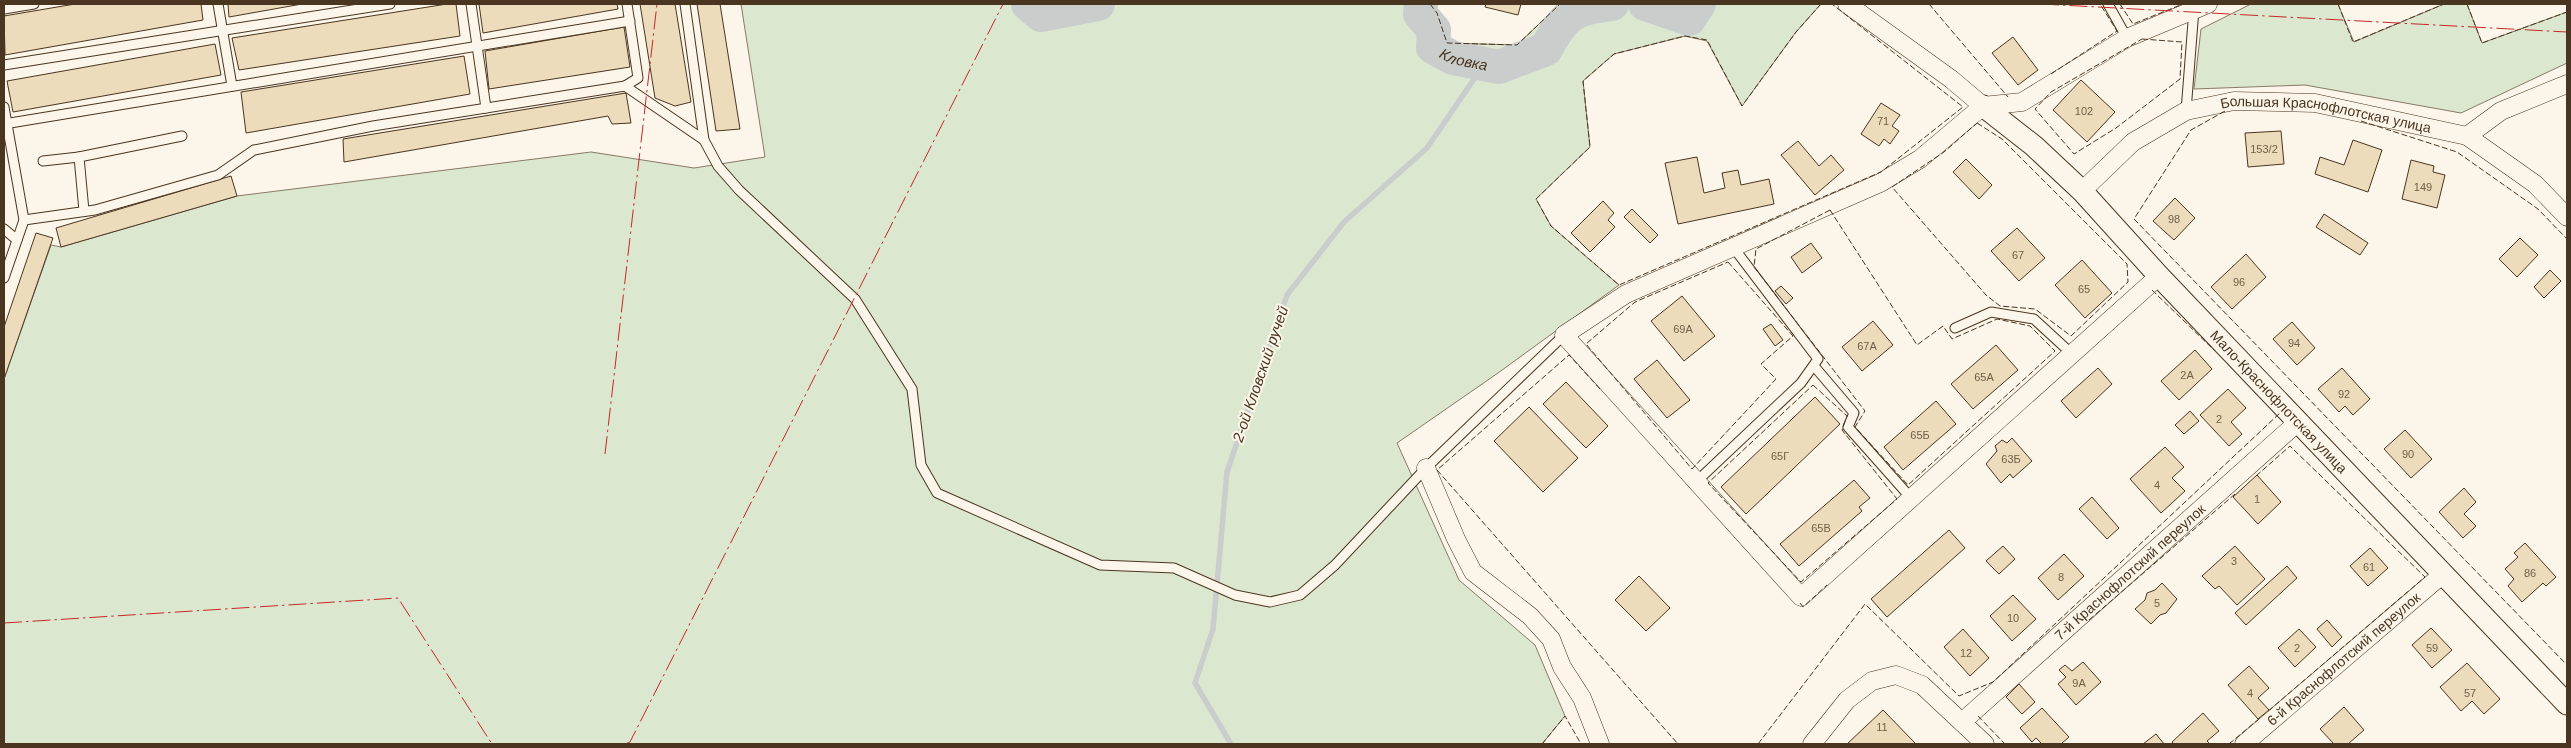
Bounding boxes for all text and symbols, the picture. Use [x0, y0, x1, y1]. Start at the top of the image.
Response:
water label: Кловка [1437, 44, 1489, 73]
street label: Большая Краснофлотская улица [2219, 92, 2433, 136]
house number: 102 [2075, 105, 2093, 117]
house number: 71 [1877, 115, 1889, 127]
house number: 153/2 [2250, 143, 2278, 155]
house number: 149 [2414, 181, 2432, 193]
house number: 98 [2168, 213, 2180, 225]
house number: 67 [2012, 249, 2024, 261]
house number: 96 [2233, 276, 2245, 288]
house number: 65 [2078, 283, 2090, 295]
water label: 2-ой Кловский ручей [1228, 303, 1291, 445]
house number: 69А [1673, 323, 1693, 335]
street label: Мало-Краснофлотская улица [2207, 327, 2351, 477]
house number: 94 [2288, 337, 2300, 349]
house number: 67А [1857, 340, 1877, 352]
house number: 2А [2180, 369, 2194, 381]
house number: 65А [1974, 371, 1994, 383]
house number: 92 [2338, 388, 2350, 400]
house number: 2 [2216, 413, 2222, 425]
house number: 65Б [1910, 429, 1930, 441]
house number: 90 [2402, 448, 2414, 460]
house number: 65Г [1771, 450, 1789, 462]
house number: 63Б [2001, 453, 2021, 465]
house number: 4 [2154, 479, 2160, 491]
house number: 1 [2254, 493, 2260, 505]
street label: 7-й Краснофлотский переулок [2051, 500, 2209, 643]
house number: 65В [1811, 522, 1831, 534]
house number: 3 [2231, 555, 2237, 567]
house number: 61 [2363, 561, 2375, 573]
house number: 86 [2524, 567, 2536, 579]
house number: 8 [2058, 571, 2064, 583]
street label: 6-й Краснофлотский переулок [2264, 589, 2424, 729]
house number: 5 [2154, 597, 2160, 609]
house number: 10 [2007, 612, 2019, 624]
house number: 2 [2294, 642, 2300, 654]
house number: 59 [2426, 642, 2438, 654]
house number: 12 [1960, 647, 1972, 659]
house number: 9А [2072, 677, 2086, 689]
house number: 4 [2247, 687, 2253, 699]
house number: 57 [2464, 687, 2476, 699]
house number: 11 [1876, 721, 1888, 733]

